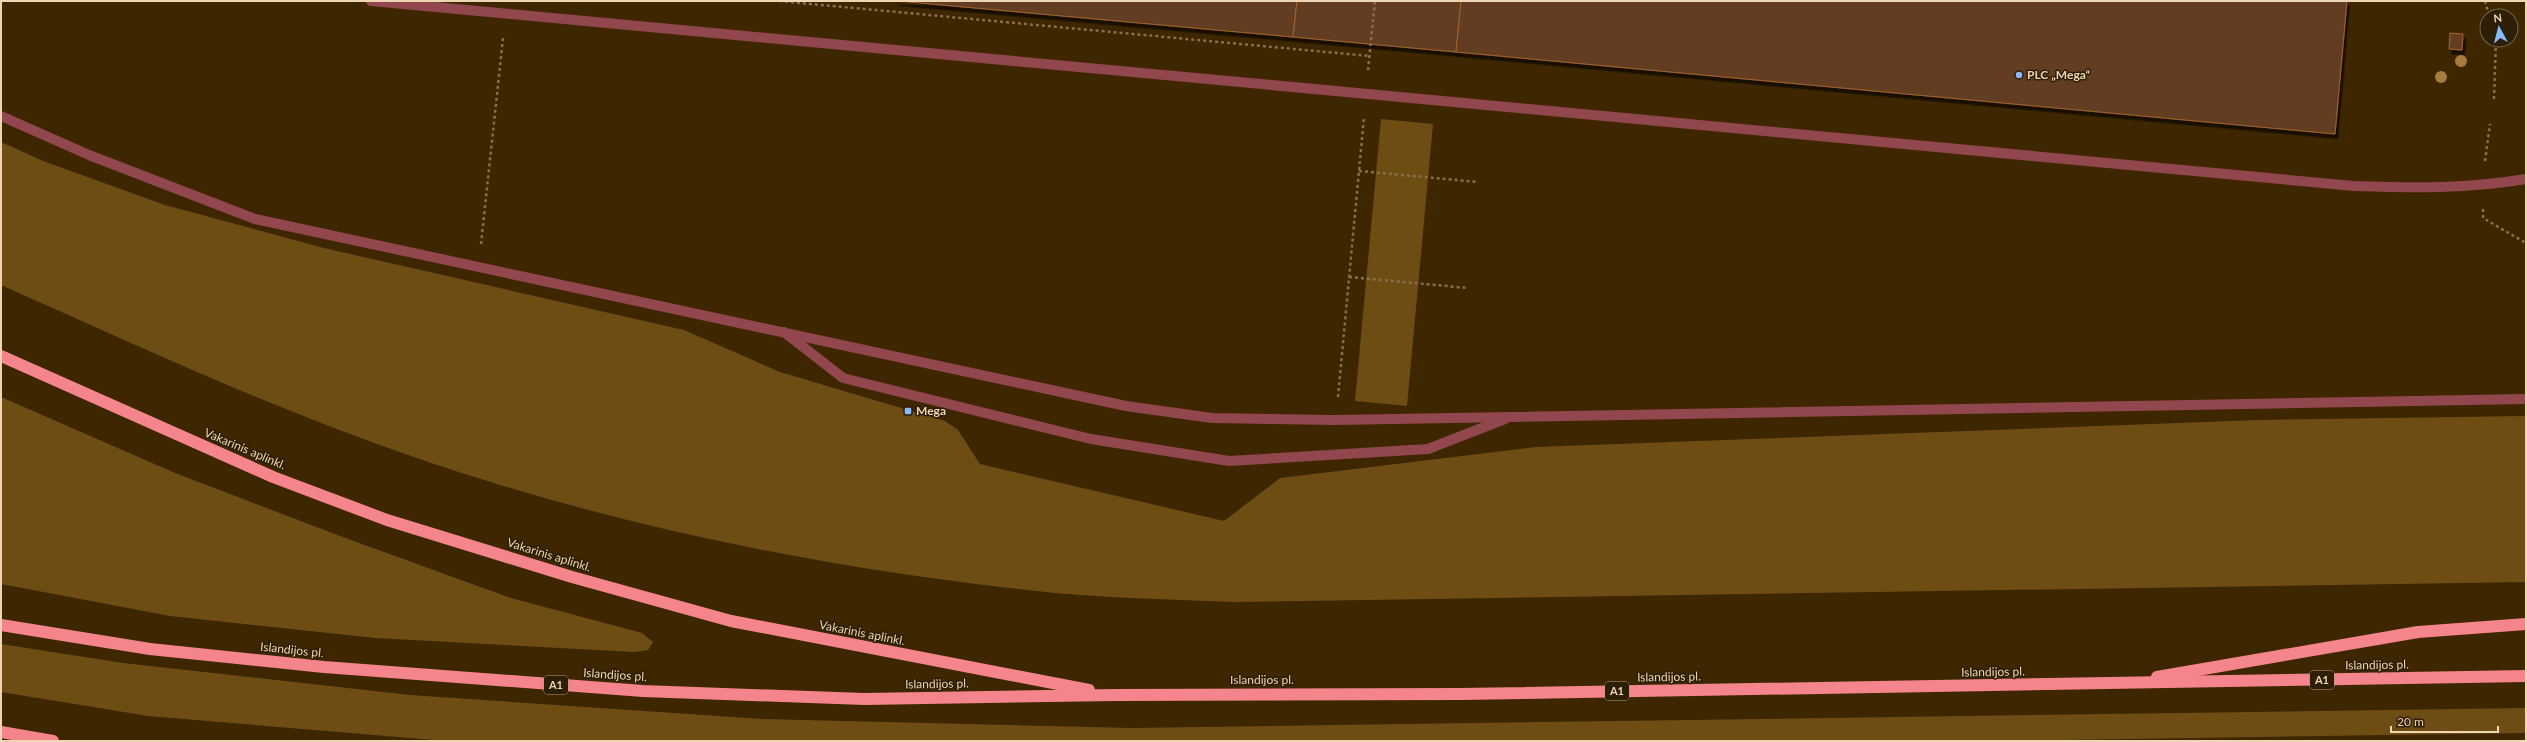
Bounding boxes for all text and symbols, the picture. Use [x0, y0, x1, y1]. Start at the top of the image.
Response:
north arrow [2479, 8, 2519, 48]
text: N [2493, 11, 2503, 25]
place label: PLC „Mega“ [2027, 67, 2091, 82]
marker: PLC „Mega“ [2014, 70, 2024, 80]
place label: Mega [916, 403, 946, 418]
marker: Mega [903, 406, 913, 416]
street label: Vakarinis aplinkl. [202, 425, 288, 473]
street label: Vakarinis aplinkl. [505, 535, 593, 574]
street label: Vakarinis aplinkl. [818, 617, 906, 648]
street label: Islandijos pl. [260, 639, 325, 660]
street label: Islandijos pl. [2345, 656, 2409, 673]
street label: Islandijos pl. [1961, 663, 2025, 680]
street label: Islandijos pl. [583, 665, 648, 684]
street label: Islandijos pl. [1637, 668, 1701, 685]
road number: A1 [2310, 671, 2334, 689]
street label: Islandijos pl. [1230, 672, 1294, 687]
street label: Islandijos pl. [905, 675, 969, 692]
road number: A1 [544, 676, 568, 694]
road number: A1 [1605, 682, 1629, 700]
scale bar [2391, 708, 2498, 734]
text: 20 m [2397, 714, 2424, 729]

